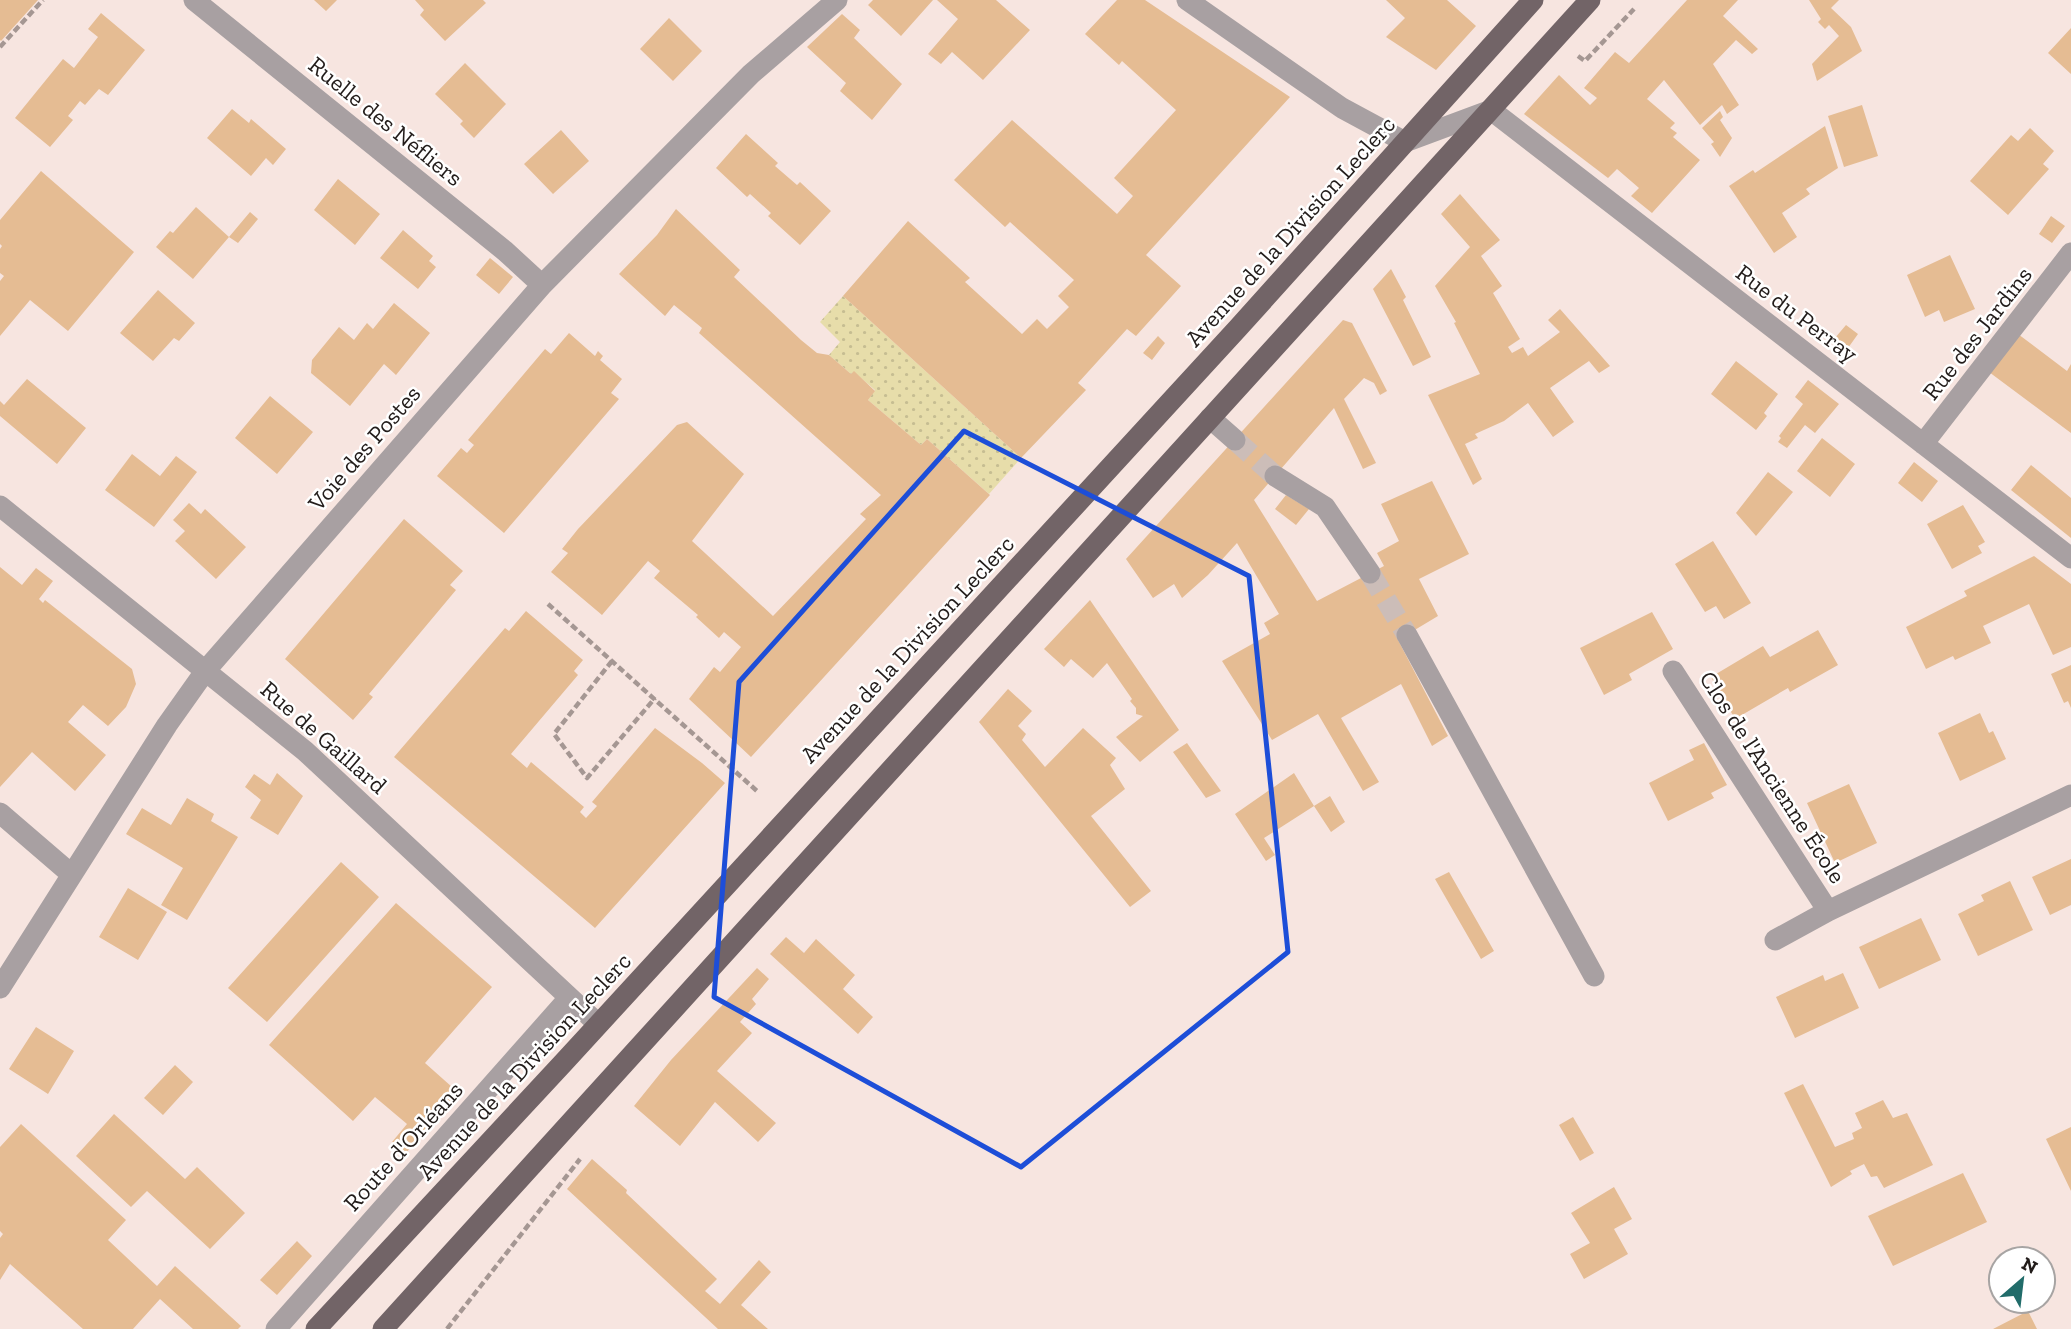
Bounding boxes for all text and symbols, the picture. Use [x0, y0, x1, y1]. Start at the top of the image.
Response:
street label: Ruelle des Néfliers [303, 50, 469, 192]
street label: Avenue de la Division Leclerc [1179, 110, 1401, 352]
street label: Rue du Perray [1730, 258, 1864, 369]
street label: Rue des Jardins [1916, 261, 2038, 405]
street label: Voie des Postes [301, 379, 426, 517]
street label: Avenue de la Division Leclerc [794, 529, 1020, 769]
street label: Clos de l'Ancienne École [1694, 665, 1852, 889]
street label: Rue de Gaillard [255, 674, 393, 800]
street label: Avenue de la Division Leclerc [411, 946, 637, 1186]
street label: Route d'Orléans [337, 1075, 469, 1217]
north arrow [1987, 1245, 2057, 1315]
text: N [2018, 1252, 2042, 1279]

